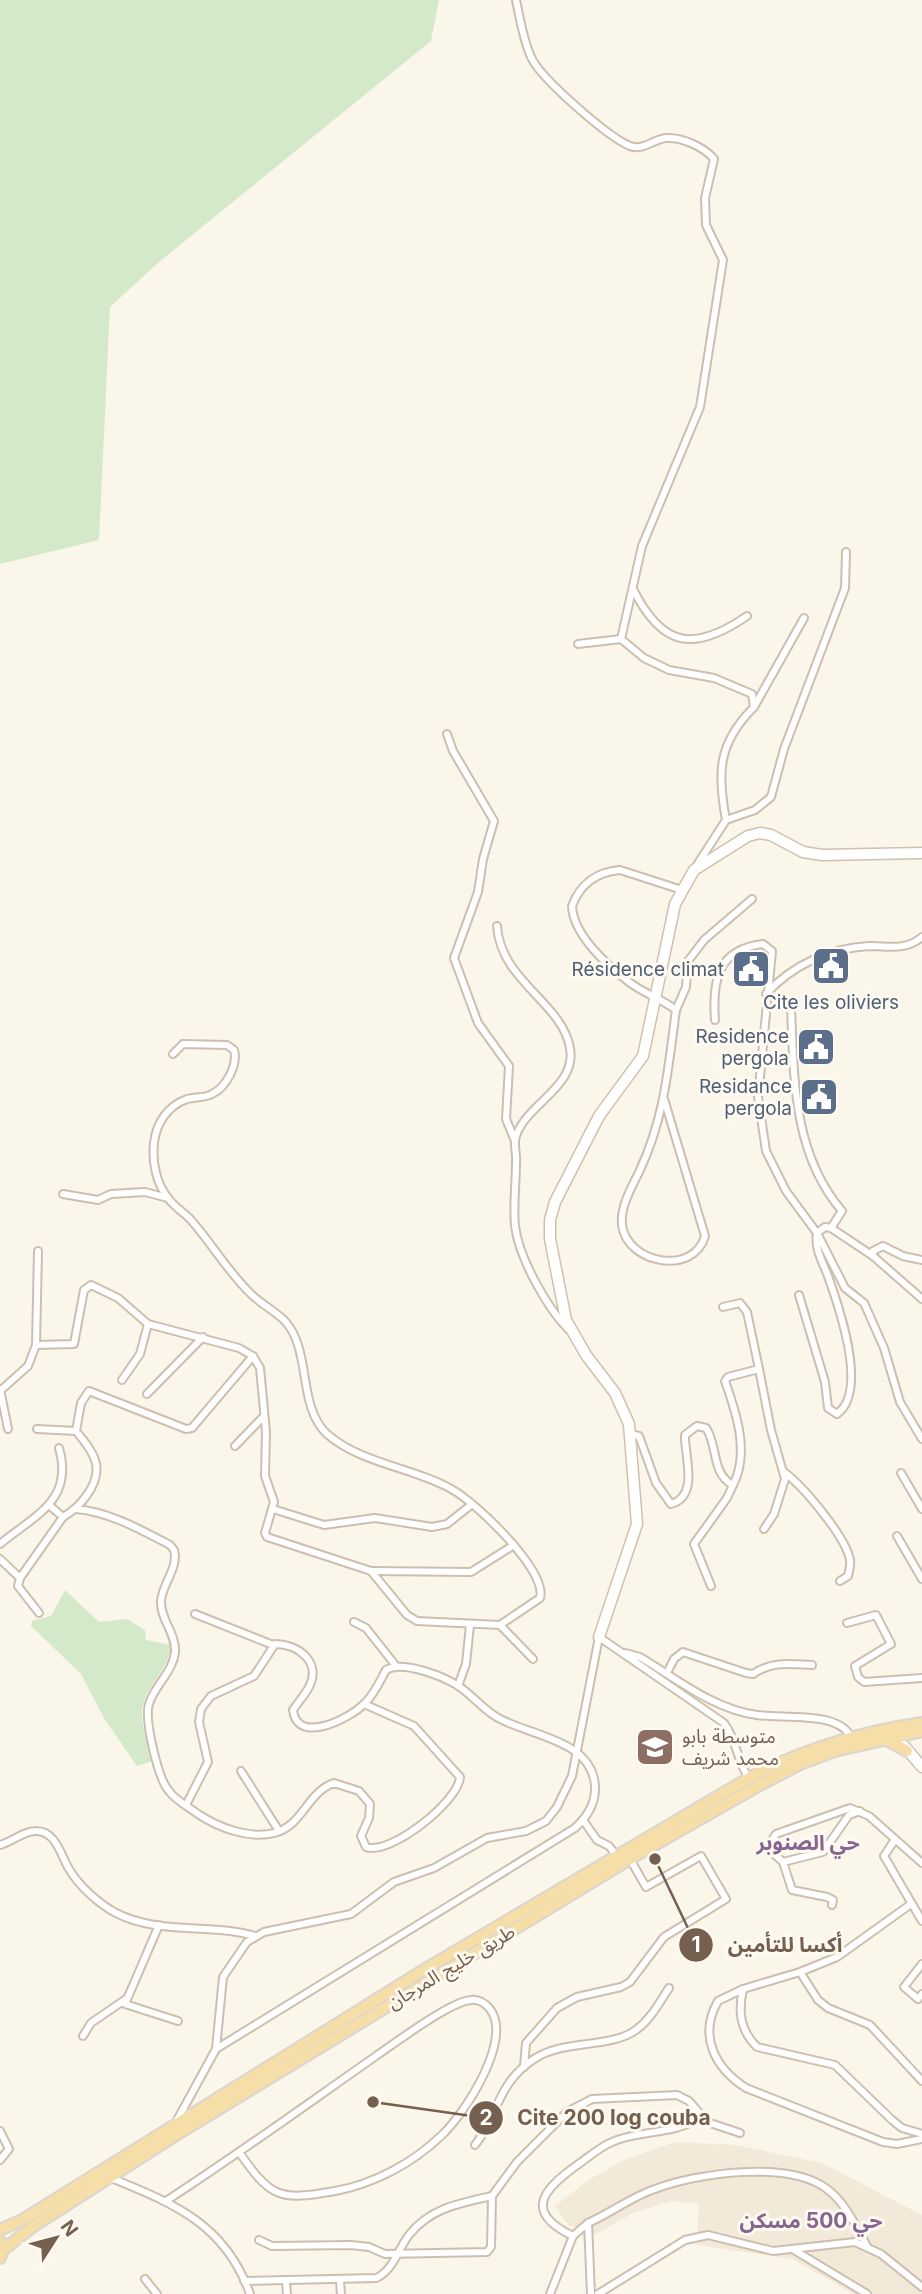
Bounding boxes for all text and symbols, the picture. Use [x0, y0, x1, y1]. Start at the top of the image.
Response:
public building icon: Cite les oliviers [810, 945, 852, 987]
public building icon: Résidence climat [730, 948, 772, 990]
place label: Résidence climat [572, 958, 724, 981]
place label: Cite les oliviers [763, 991, 899, 1014]
place label: Residence pergola [695, 1025, 789, 1070]
public building icon: Residence pergola [795, 1026, 837, 1068]
place label: Residance pergola [699, 1075, 792, 1120]
public building icon: Residance pergola [798, 1076, 840, 1118]
place label: متوسطة بابو محمد شريف [682, 1725, 779, 1770]
school or university icon: متوسطة بابو محمد شريف [634, 1726, 676, 1768]
district label: حي الصنوبر [755, 1830, 860, 1859]
street label: طريق خليج المرجان [383, 1920, 521, 2017]
callout: أكسا للتأمين [678, 1924, 856, 1966]
text: أكسا للتأمين [728, 1931, 842, 1957]
text: 1 [691, 1932, 701, 1957]
callout: Cite 200 log couba [469, 2097, 725, 2139]
text: 2 [479, 2105, 493, 2130]
text: Cite 200 log couba [517, 2105, 711, 2130]
north arrow [21, 2203, 91, 2273]
district label: حي 500 مسكن [740, 2208, 882, 2237]
text: N [56, 2216, 83, 2241]

